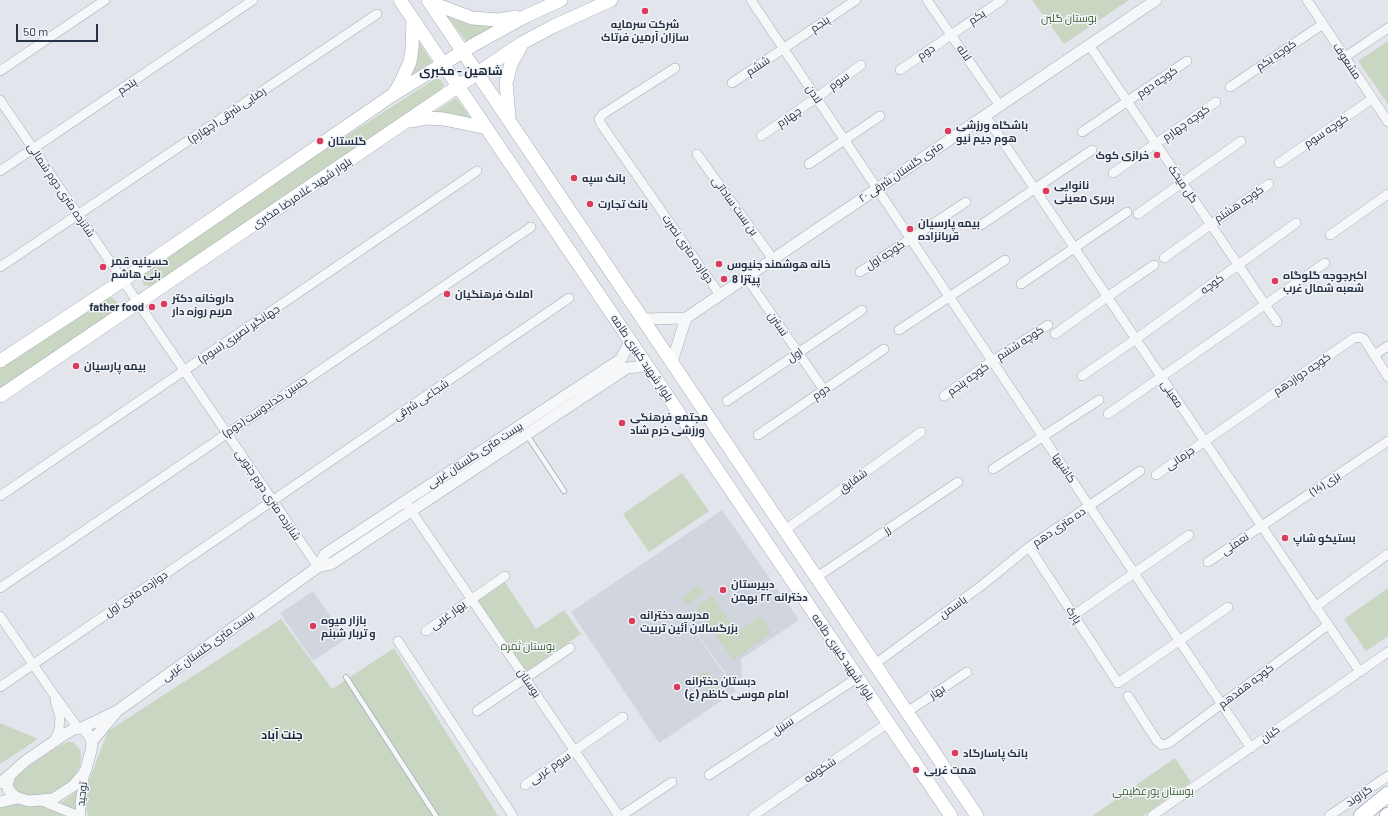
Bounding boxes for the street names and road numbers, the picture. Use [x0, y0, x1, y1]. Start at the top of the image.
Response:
street label: یکم [966, 7, 988, 27]
street label: پنجم [808, 13, 832, 35]
street label: کوچه یکم [1254, 37, 1298, 73]
street label: مشعوف [1330, 40, 1364, 82]
street label: دوم [915, 41, 937, 63]
street label: لاله [954, 42, 974, 64]
street label: ششم [744, 53, 772, 79]
street label: کوچه دوم [1134, 64, 1180, 100]
street label: سوم [826, 69, 852, 93]
street label: پنجم [115, 75, 139, 97]
street label: لادن [803, 82, 825, 106]
street label: رضایی شرقی (چهارم) [186, 84, 268, 146]
street label: کوچه چهارم [1160, 102, 1212, 144]
street label: چهارم [774, 104, 804, 130]
street label: کوچه سوم [1301, 111, 1351, 151]
street label: ۲۰ متری گلستان شرقی [856, 139, 946, 205]
street label: شانزده متری دوم شمالی [24, 140, 98, 240]
street label: بلوار شهید غلامرضا مخبری [250, 155, 354, 231]
street label: گل میخک [1165, 162, 1201, 206]
street label: بن بست ساداتی [709, 174, 761, 238]
street label: کوچه هشتم [1212, 183, 1266, 225]
street label: دوازده متری نصرت [659, 212, 717, 286]
street label: کوچه اول [863, 237, 907, 273]
street label: کوچه [1198, 271, 1226, 297]
street label: جهانگیر نصیری (سوم) [196, 302, 282, 366]
street label: نسترن [765, 309, 791, 339]
street label: بلوار شهید کبیری طامه [608, 312, 676, 404]
street label: کوچه ششم [994, 323, 1046, 363]
street label: اول [785, 345, 805, 365]
street label: کوچه دوازدهم [1271, 350, 1333, 398]
street label: کوچه پنجم [945, 360, 991, 398]
street label: حسین خدادوست (دوم) [220, 374, 310, 440]
street label: شجاعی شرقی [391, 377, 451, 423]
street label: معینی [1158, 378, 1186, 410]
street label: دوم [810, 381, 832, 403]
street label: بیست متری گلستان غربی [425, 419, 525, 491]
street label: جزمانی [1163, 443, 1197, 473]
street label: شانزده متری دوم جنوبی [233, 447, 303, 543]
street label: کاشیها [1049, 451, 1079, 485]
street label: شقایق [836, 466, 870, 496]
street label: بزی (14) [1307, 469, 1343, 499]
street label: ده متری دهم [1030, 504, 1088, 550]
street label: رز [881, 523, 893, 537]
street label: نعمتی [1219, 530, 1251, 558]
street label: دوازده متری اول [102, 568, 170, 620]
street label: یاسمن [937, 593, 969, 621]
street label: یهار غربی [428, 598, 468, 632]
street label: پارک [1064, 604, 1084, 626]
street label: بیست متری گلستان غربی [159, 608, 257, 684]
street label: بلوار شهید کبیری طامه [809, 611, 877, 703]
street label: کوچه هفدهم [1216, 661, 1276, 711]
street label: بوستان [515, 666, 543, 700]
street label: بهار [927, 682, 947, 702]
street label: سنبل [770, 714, 796, 738]
street label: کیان [1258, 723, 1282, 745]
street label: سوم غربی [527, 749, 573, 787]
street label: شکوفه [801, 755, 839, 785]
street label: توحید [74, 781, 90, 807]
street label: گزاوند [1343, 783, 1375, 809]

